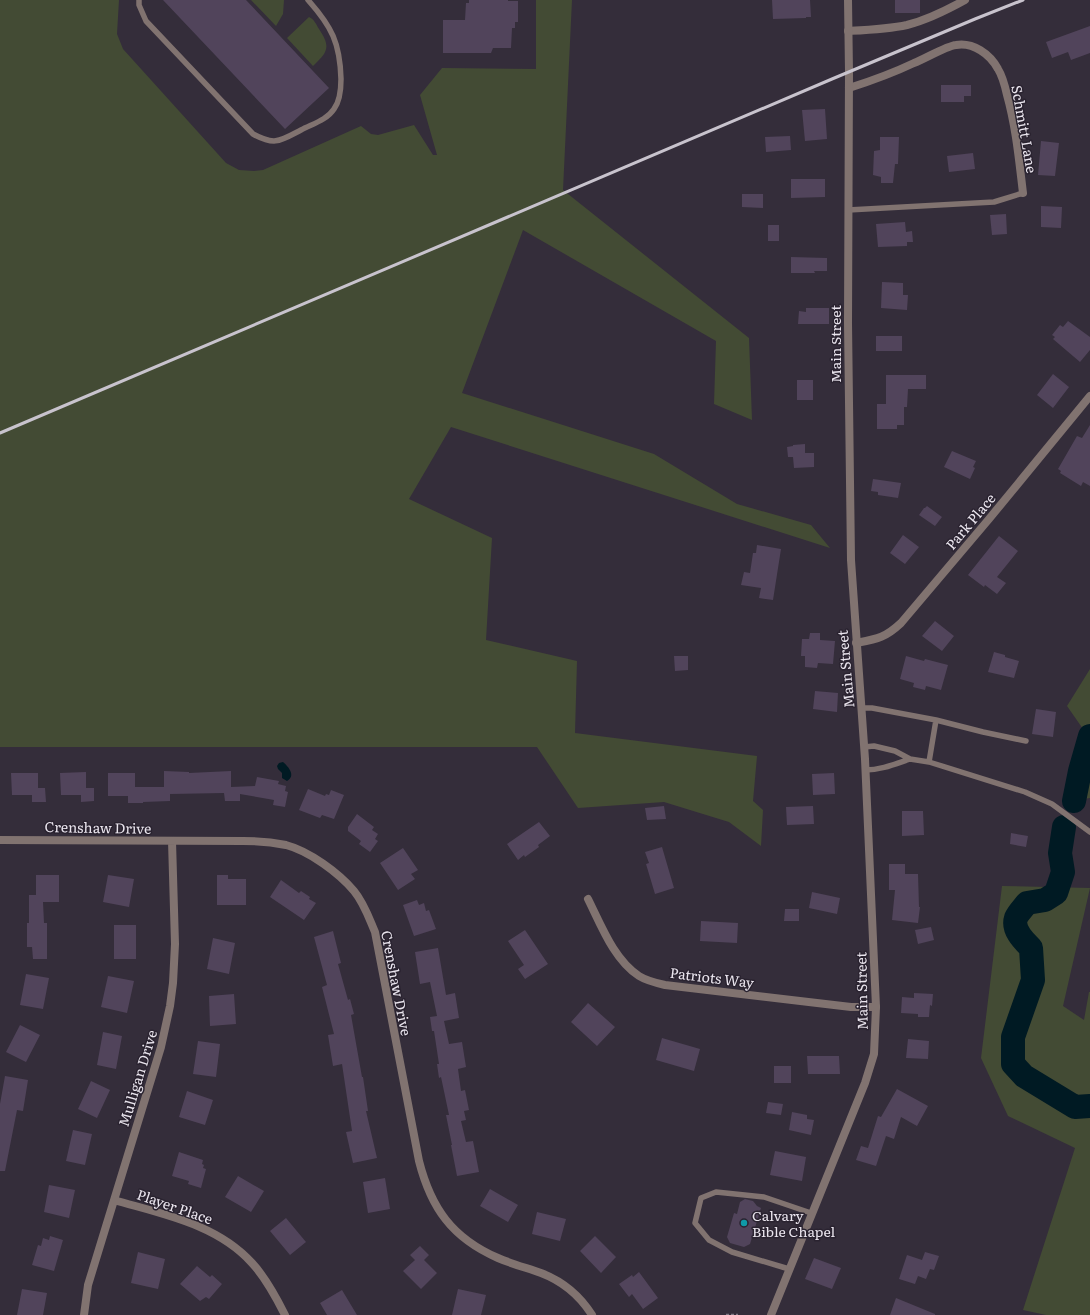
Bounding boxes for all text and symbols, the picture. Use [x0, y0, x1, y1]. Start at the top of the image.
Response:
street label: Schmitt Lane [1007, 83, 1043, 175]
street label: Main Street [825, 305, 845, 383]
street label: Park Place [940, 488, 1000, 554]
street label: Main Street [832, 629, 858, 709]
street label: Crenshaw Drive [44, 816, 152, 838]
street label: Crenshaw Drive [377, 929, 417, 1037]
street label: Main Street [850, 951, 872, 1030]
street label: Patriots Way [669, 962, 756, 992]
street label: Mulligan Drive [113, 1027, 161, 1129]
street label: Player Place [134, 1184, 216, 1228]
place label: Calvary Bible Chapel [752, 1205, 836, 1241]
marker: Calvary Bible Chapel [739, 1218, 749, 1228]

